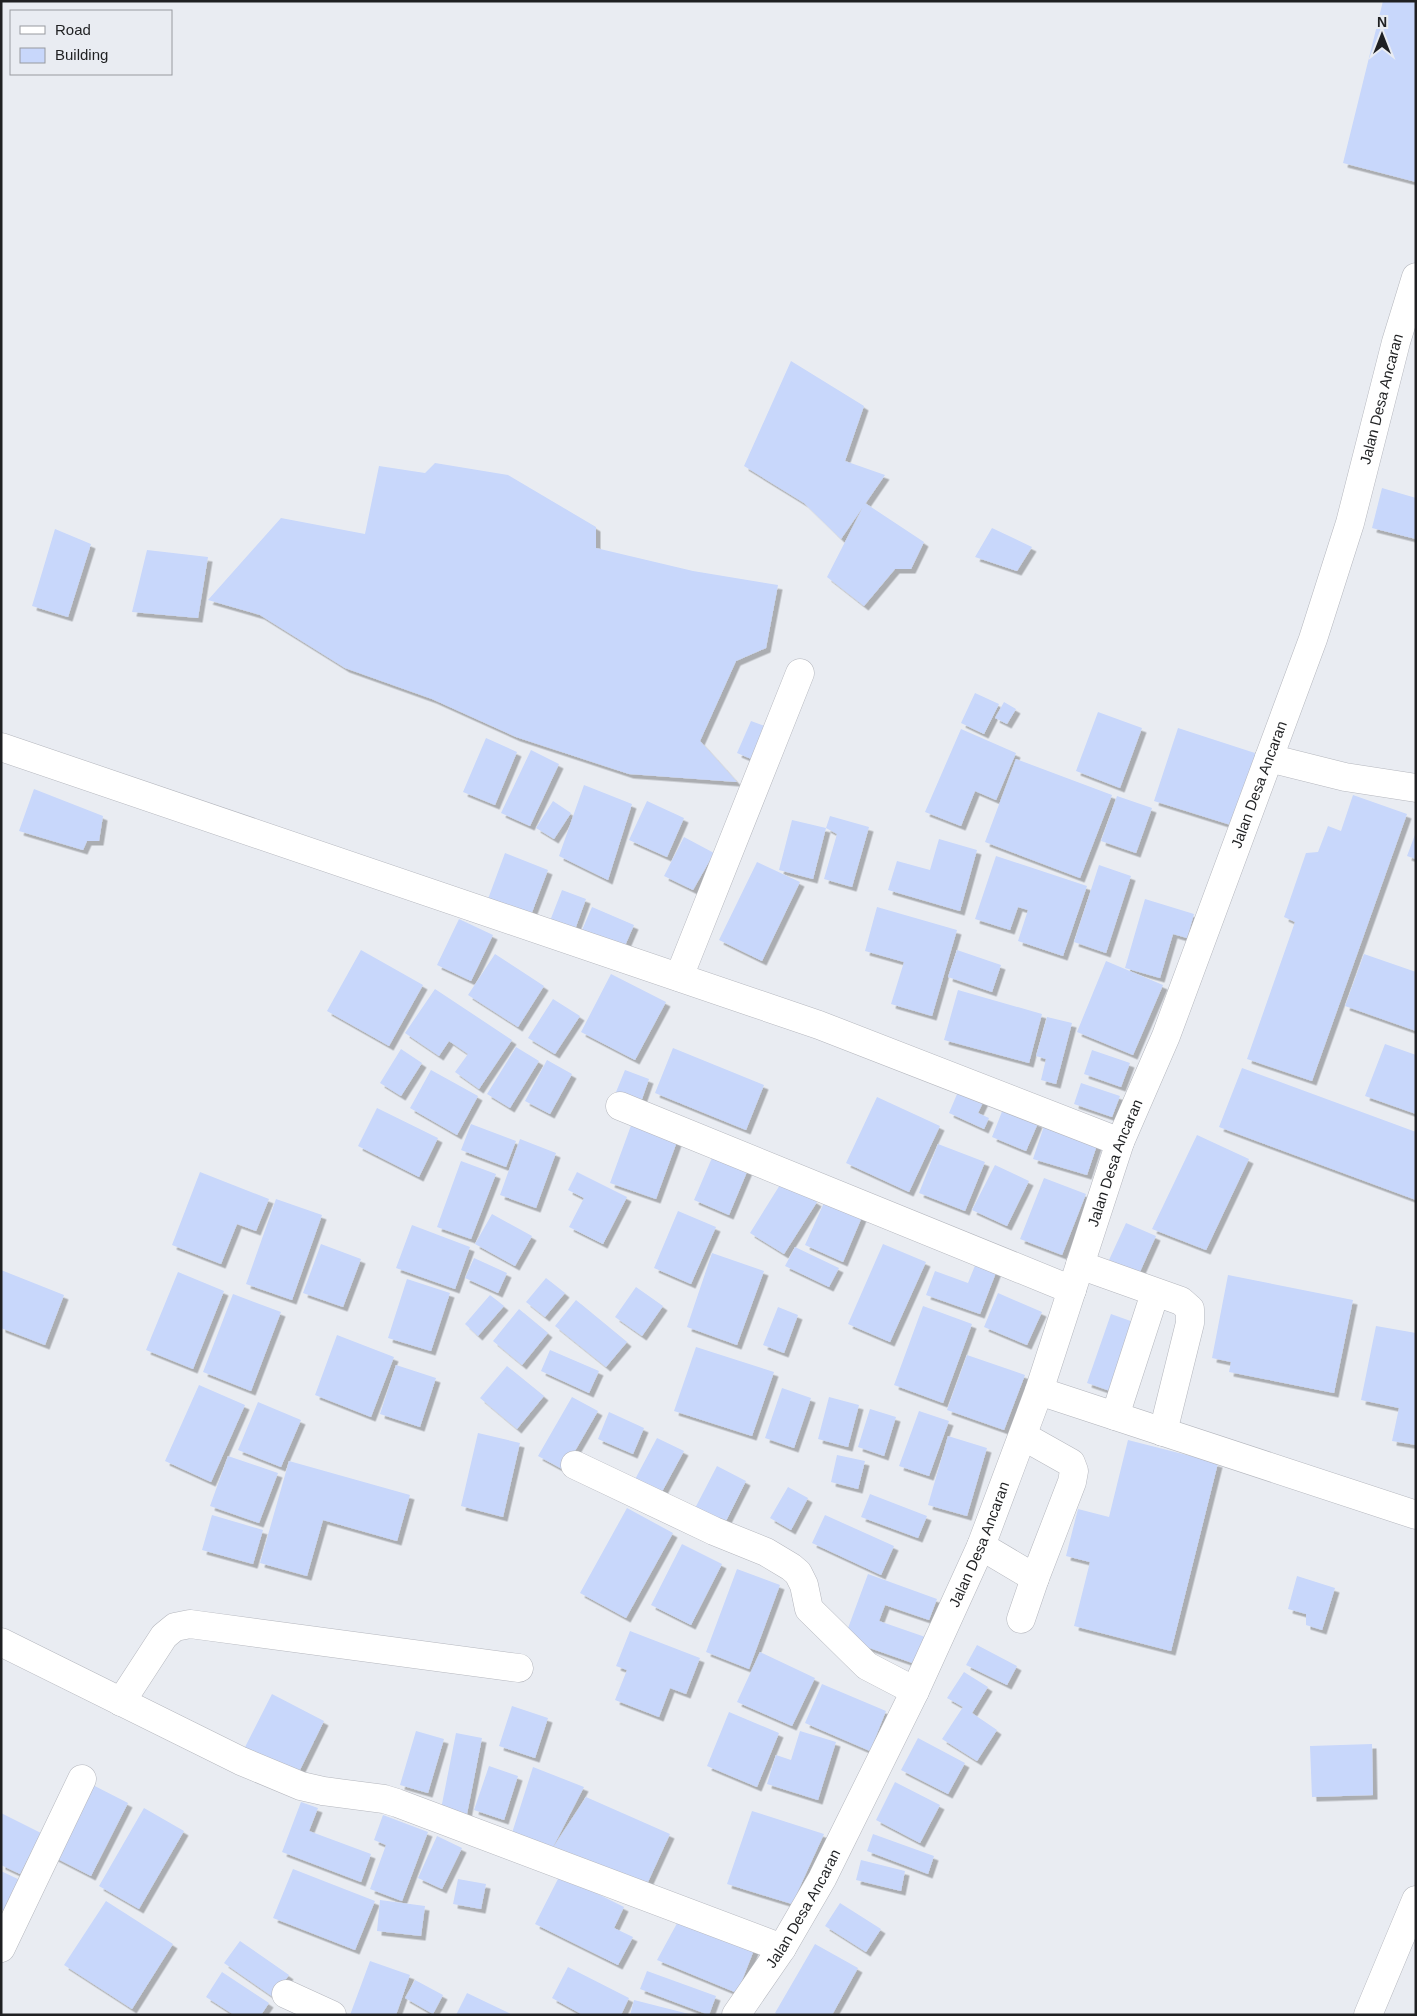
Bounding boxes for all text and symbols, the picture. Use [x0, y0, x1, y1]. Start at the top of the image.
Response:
legend [10, 10, 172, 75]
north arrow [1357, 10, 1407, 60]
text: N [1377, 14, 1387, 30]
text: Road [55, 21, 91, 38]
text: Building [55, 46, 108, 63]
street label: Jalan Desa Ancaran [1356, 331, 1406, 466]
street label: Jalan Desa Ancaran [1227, 719, 1290, 850]
street label: Jalan Desa Ancaran [1084, 1096, 1146, 1229]
street label: Jalan Desa Ancaran [945, 1479, 1012, 1610]
street label: Jalan Desa Ancaran [762, 1846, 843, 1971]

